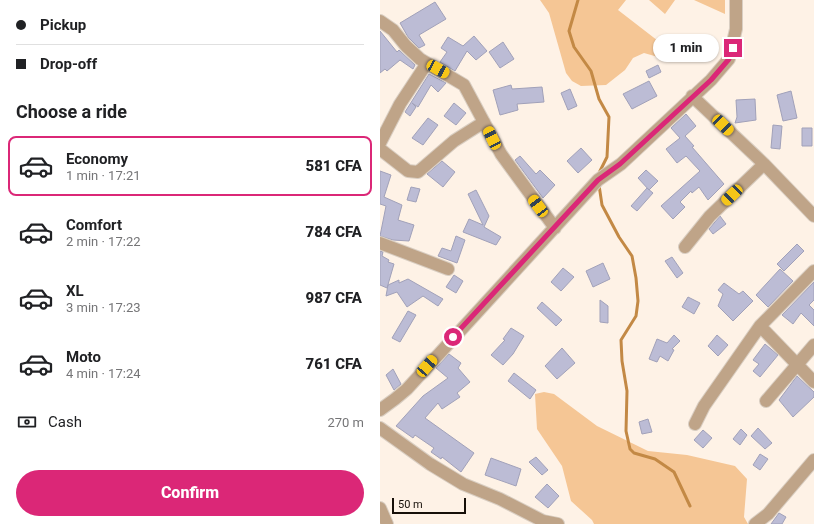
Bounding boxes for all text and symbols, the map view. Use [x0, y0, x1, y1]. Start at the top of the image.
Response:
text: Pickup [40, 16, 86, 34]
callout: 1 min [653, 34, 719, 62]
route end [724, 39, 742, 57]
text: 1 min [670, 40, 702, 55]
text: Drop-off [40, 55, 97, 73]
car [425, 58, 451, 80]
text: Choose a ride [16, 101, 127, 122]
car [710, 112, 736, 138]
car [481, 125, 503, 151]
icon: car [18, 148, 54, 184]
text: Economy [66, 150, 128, 168]
text: 581 CFA [306, 157, 362, 175]
text: 1 min · 17:21 [66, 168, 141, 183]
car [719, 182, 745, 208]
car [526, 193, 550, 219]
icon: car [18, 214, 54, 250]
text: Comfort [66, 216, 122, 234]
text: 784 CFA [306, 223, 362, 241]
text: 2 min · 17:22 [66, 234, 141, 249]
icon: car [18, 280, 54, 316]
text: XL [66, 282, 84, 300]
text: 987 CFA [306, 289, 362, 307]
text: 3 min · 17:23 [66, 300, 141, 315]
route start [444, 328, 462, 346]
icon: car [18, 346, 54, 382]
text: Moto [66, 348, 101, 366]
car [415, 353, 439, 379]
text: 761 CFA [306, 355, 362, 373]
text: 4 min · 17:24 [66, 366, 141, 381]
icon: cash [16, 411, 38, 433]
text: Cash [48, 413, 82, 431]
text: 270 m [327, 415, 364, 430]
button: Confirm [16, 470, 364, 516]
scale bar [392, 496, 466, 515]
text: 50 m [398, 498, 423, 511]

